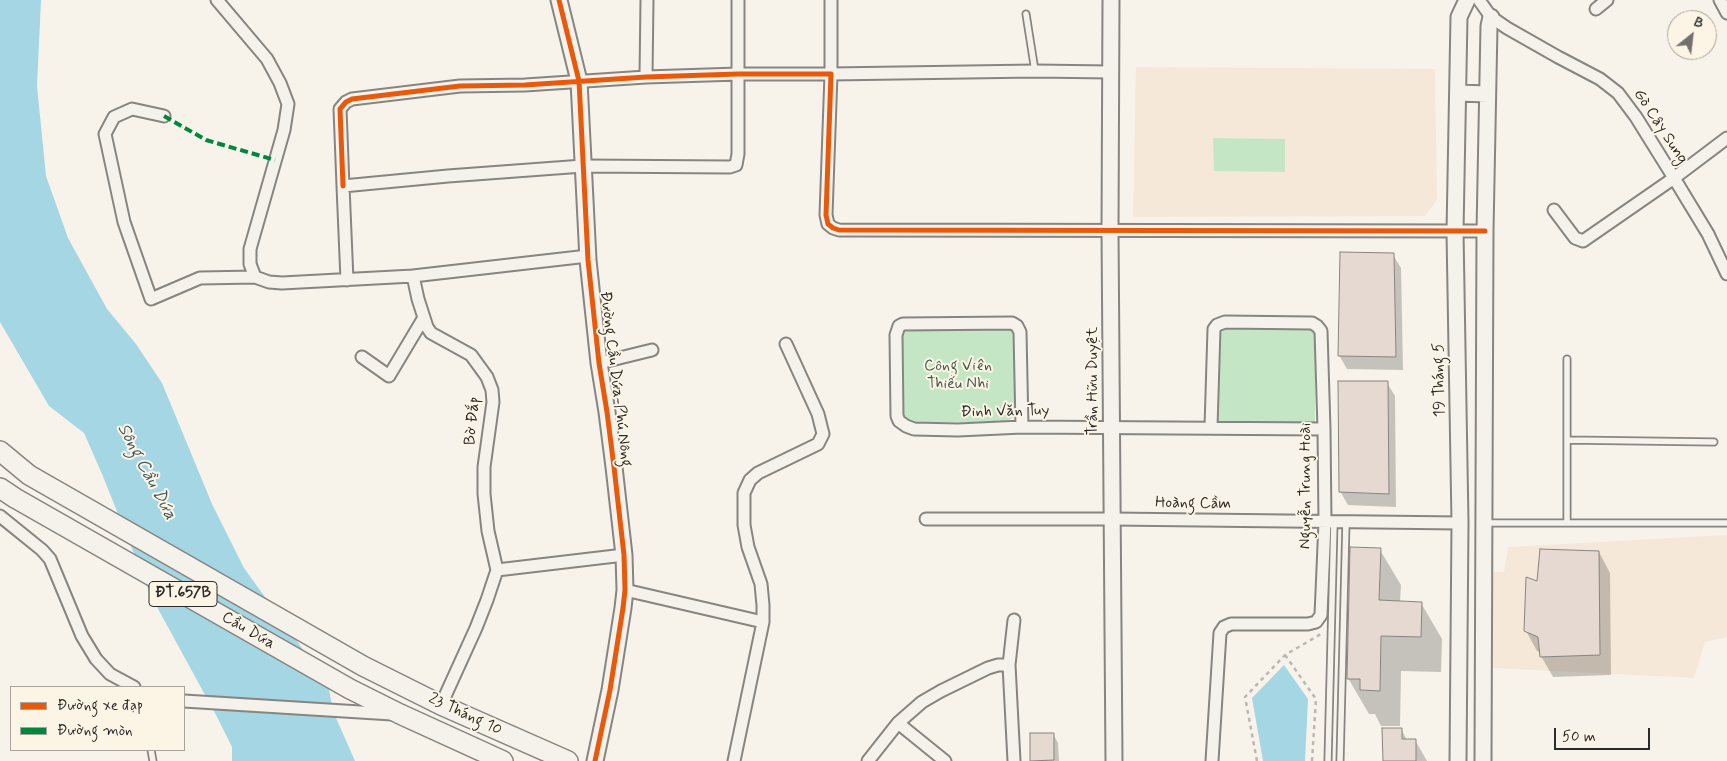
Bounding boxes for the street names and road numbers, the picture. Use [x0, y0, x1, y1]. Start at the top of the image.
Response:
street label: Gò Cây Sung [1629, 86, 1691, 168]
street label: Đường Cầu Dứa-Phú Nông [595, 290, 635, 468]
street label: Trần Hữu Duyệt [1084, 327, 1104, 435]
street label: 19 Tháng 5 [1430, 343, 1450, 417]
street label: Bờ Đắp [461, 396, 485, 446]
street label: Đinh Văn Tuy [960, 402, 1050, 422]
street label: Nguyễn Trung Hoài [1297, 423, 1317, 549]
street label: Hoàng Cầm [1155, 494, 1231, 514]
road number: ĐT.657B [149, 582, 217, 606]
street label: Cầu Dứa [218, 608, 278, 654]
street label: 23 Tháng 10 [425, 690, 505, 740]

